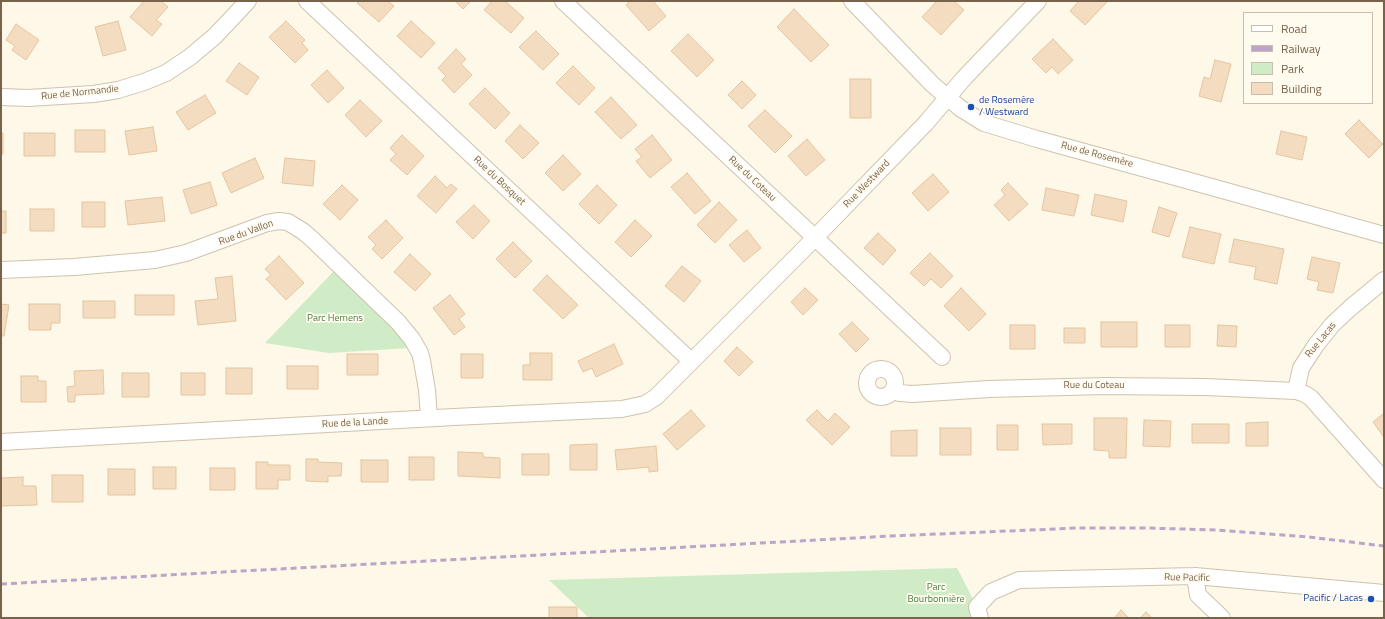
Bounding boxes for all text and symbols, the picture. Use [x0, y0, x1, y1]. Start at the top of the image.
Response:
legend [1243, 12, 1373, 104]
text: Road [1281, 19, 1307, 38]
text: Railway [1281, 39, 1321, 58]
text: Park [1281, 59, 1304, 78]
text: Building [1281, 79, 1322, 98]
street label: Rue de Normandie [41, 83, 119, 103]
place label: de Rosemère / Westward [979, 95, 1034, 118]
marker: de Rosemère / Westward [966, 102, 976, 112]
street label: Rue de Rosemère [1060, 140, 1134, 170]
street label: Rue du Bosquet [471, 154, 527, 208]
street label: Rue du Coteau [726, 154, 778, 204]
street label: Rue Westward [841, 158, 893, 210]
street label: Rue du Vallon [217, 218, 275, 248]
park label: Parc Hemens [307, 313, 363, 325]
street label: Rue Lacas [1303, 320, 1339, 360]
street label: Rue du Coteau [1064, 380, 1124, 392]
street label: Rue de la Lande [322, 415, 388, 431]
street label: Rue Pacific [1164, 572, 1210, 584]
park label: Parc Bourbonnière [907, 582, 965, 606]
place label: Pacific / Lacas [1303, 593, 1363, 605]
marker: Pacific / Lacas [1366, 594, 1376, 604]

